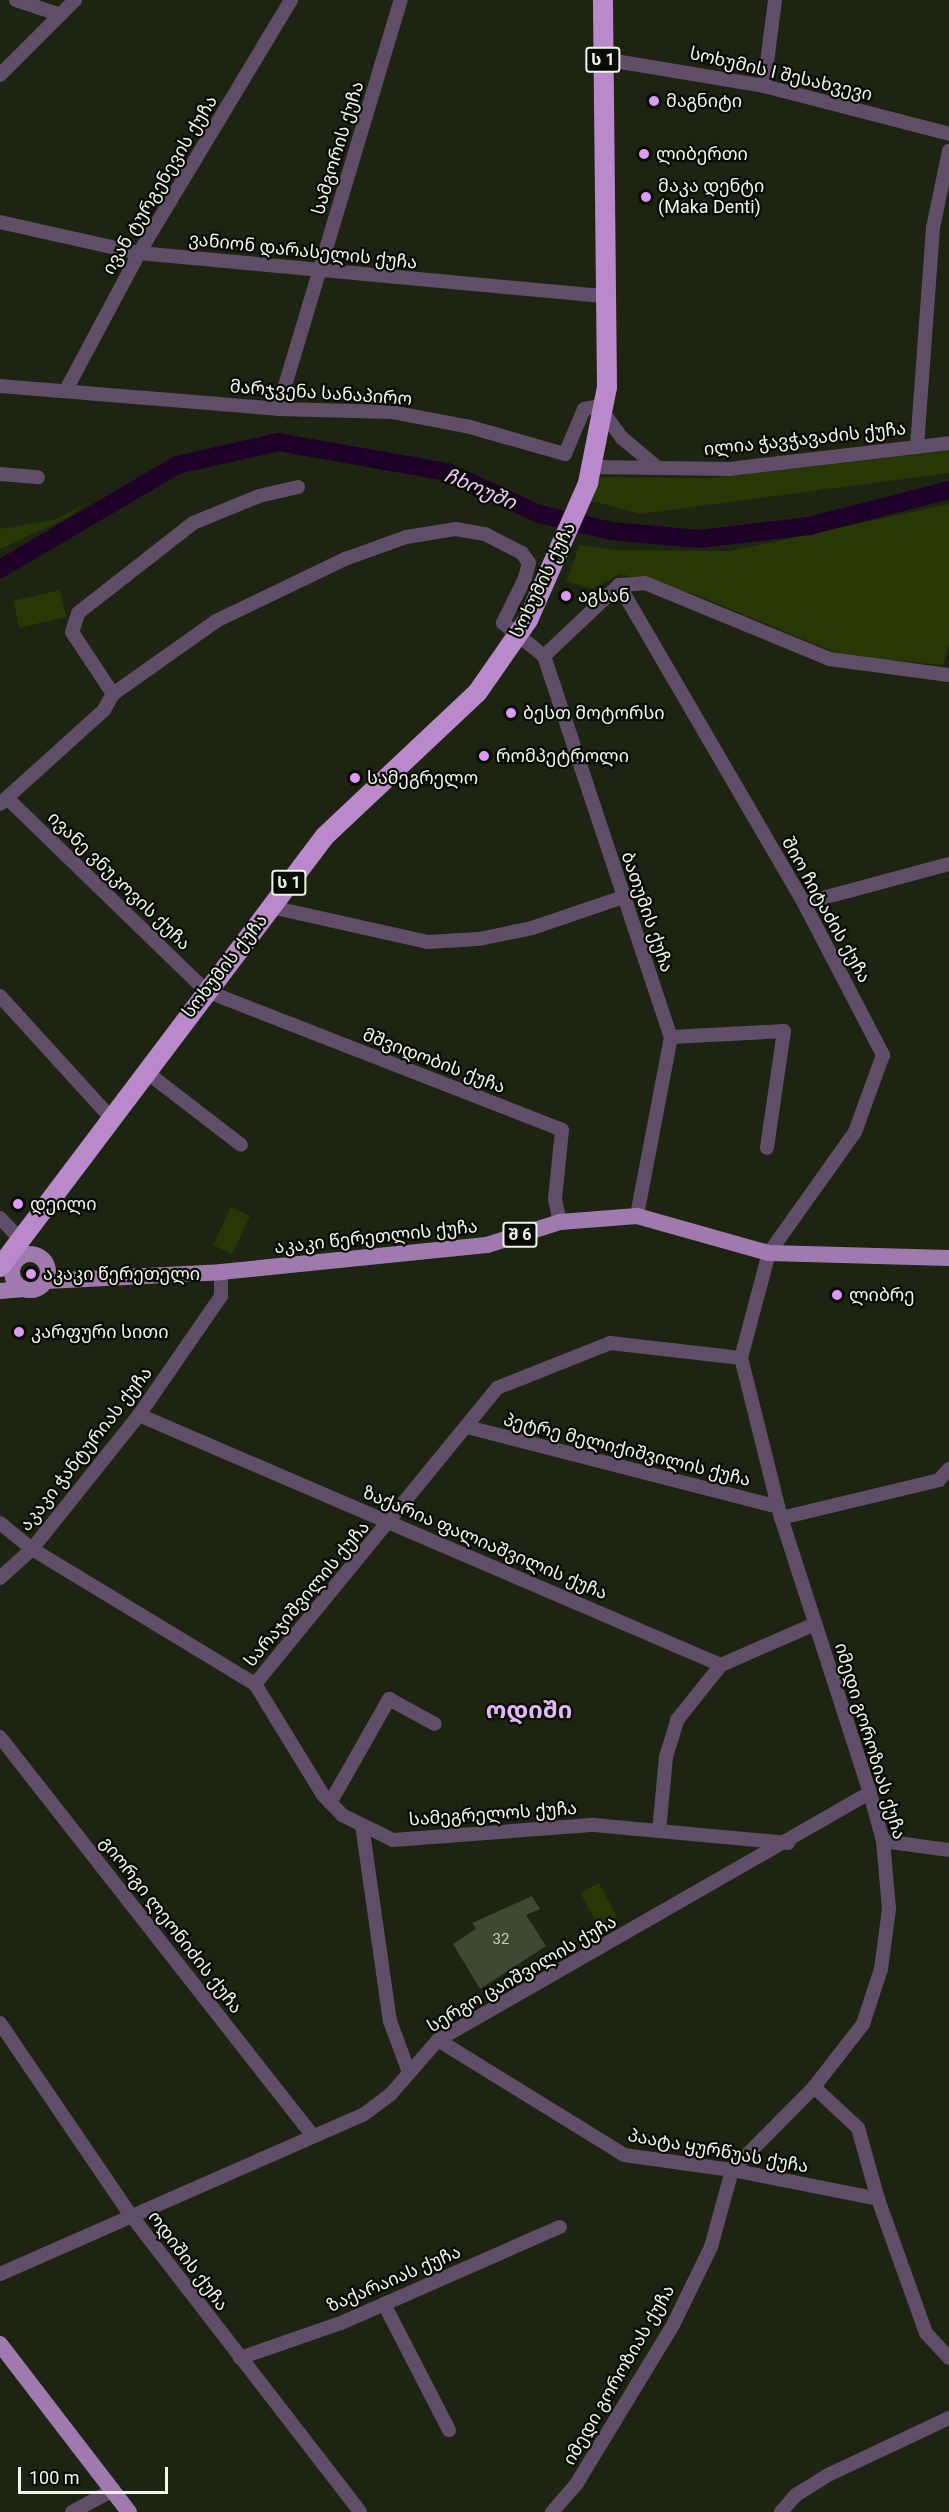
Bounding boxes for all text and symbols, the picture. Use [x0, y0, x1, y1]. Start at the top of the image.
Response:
street label: სოხუმის I შესახვევი [687, 42, 875, 106]
road number: ს 1 [585, 47, 621, 73]
street label: სამგორის ქუჩა [307, 79, 369, 217]
place label: მაგნიტი [666, 90, 742, 112]
street label: ივან ტურგენევის ქუჩა [98, 92, 222, 278]
marker: მაგნიტი [647, 94, 661, 108]
place label: ლიბერთი [656, 143, 748, 165]
marker: ლიბერთი [637, 147, 651, 161]
place label: მაკა დენტი (Maka Denti) [658, 176, 764, 219]
marker: მაკა დენტი (Maka Denti) [639, 190, 653, 204]
street label: ვანიონ დარასელის ქუჩა [188, 228, 418, 274]
street label: მარჯვენა სანაპირო [229, 376, 413, 410]
street label: ილია ჭავჭავაძის ქუჩა [703, 418, 907, 460]
water label: ჩხოუში [441, 463, 519, 515]
street label: სოხუმის ქუჩა [506, 519, 580, 641]
place label: აგსან [578, 585, 630, 607]
marker: აგსან [559, 589, 573, 603]
place label: ბესთ მოტორსი [523, 702, 665, 724]
marker: ბესთ მოტორსი [504, 706, 518, 720]
place label: რომპეტროლი [496, 745, 629, 767]
marker: რომპეტროლი [477, 749, 491, 763]
place label: სამეგრელო [367, 767, 478, 789]
marker: სამეგრელო [348, 771, 362, 785]
street label: ივანე ვნუკოვის ქუჩა [43, 807, 195, 955]
street label: შიო ჩიტაძის ქუჩა [777, 833, 875, 987]
street label: ბათუმის ქუჩა [616, 849, 678, 975]
road number: ს 1 [271, 870, 307, 896]
street label: სოხუმის ქუჩა [178, 910, 272, 1022]
street label: მშვიდობის ქუჩა [360, 1024, 508, 1098]
place label: დეილი [30, 1193, 97, 1215]
marker: დეილი [11, 1197, 25, 1211]
street label: აკაკი წერეთლის ქუჩა [273, 1216, 479, 1258]
road number: შ 6 [502, 1222, 538, 1248]
place label: აკაკი წერეთელი [43, 1263, 200, 1285]
marker: აკაკი წერეთელი [24, 1267, 38, 1281]
place label: ლიბრე [849, 1284, 915, 1306]
marker: ლიბრე [830, 1288, 844, 1302]
place label: კარფური სითი [31, 1321, 168, 1343]
marker: კარფური სითი [12, 1325, 26, 1339]
street label: აკაკი ჭანტურიას ქუჩა [15, 1363, 157, 1535]
street label: პეტრე მელიქიშვილის ქუჩა [501, 1409, 753, 1491]
street label: ზაქარია ფალიაშვილის ქუჩა [359, 1482, 611, 1604]
street label: სარაჯიშვილის ქუჩა [240, 1517, 374, 1671]
street label: იმედი გოროზიას ქუჩა [830, 1640, 910, 1842]
district label: ოდიში [486, 1697, 572, 1725]
street label: სამეგრელოს ქუჩა [408, 1797, 578, 1831]
street label: გიორგი ლეონიძის ქუჩა [95, 1832, 247, 2018]
street label: სერგო ცაიშვილის ქუჩა [424, 1911, 620, 2037]
house number: 32 [493, 1931, 509, 1949]
street label: პაატა ყურწუას ქუჩა [626, 2124, 810, 2178]
street label: ოდიშის ქუჩა [143, 2207, 233, 2315]
street label: ზაქარაიას ქუჩა [324, 2241, 464, 2317]
street label: იმედი გოროზიას ქუჩა [559, 2281, 679, 2469]
scale bar [21, 2455, 171, 2493]
text: 100 m [29, 2467, 80, 2488]

